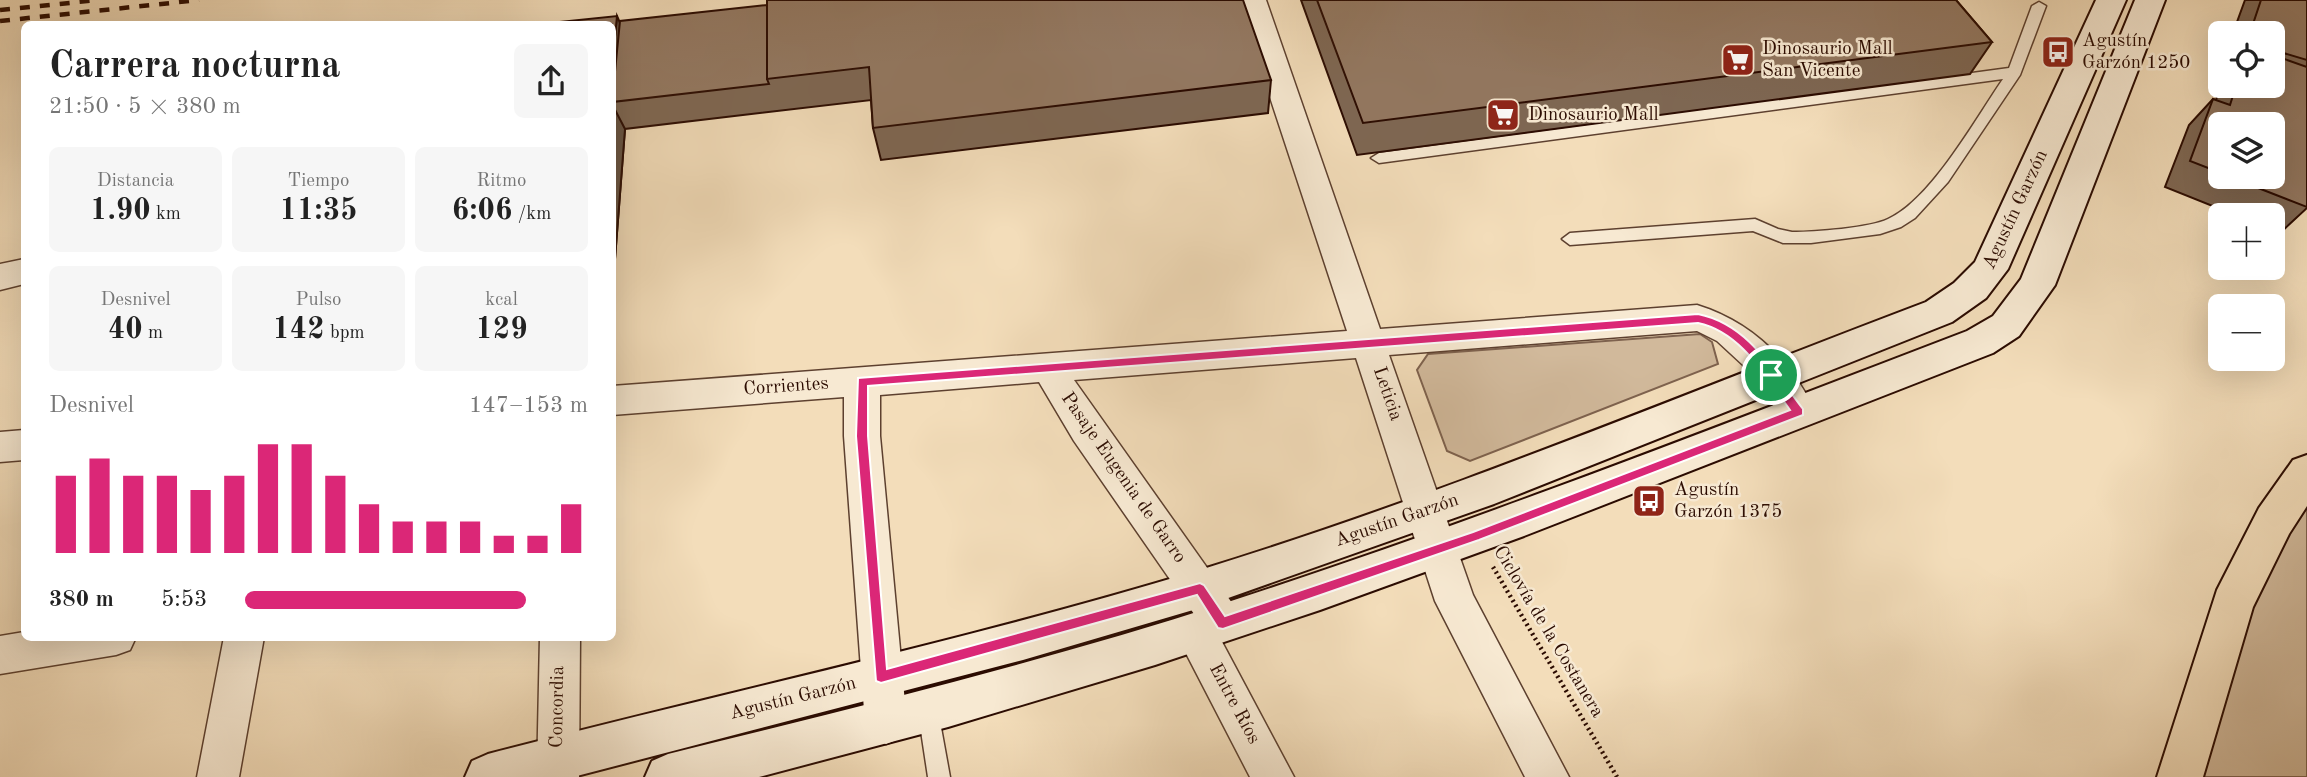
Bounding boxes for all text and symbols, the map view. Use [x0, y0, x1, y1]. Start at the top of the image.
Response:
map controls [2208, 21, 2285, 371]
button: locate [2208, 21, 2285, 98]
place label: Agustín Garzón 1250 [2082, 32, 2190, 73]
bus stop icon: Agustín Garzón 1250 [2039, 33, 2077, 71]
place label: Dinosaurio Mall San Vicente [1762, 40, 1893, 81]
supermarket icon: Dinosaurio Mall San Vicente [1719, 41, 1757, 79]
button: share [514, 44, 588, 118]
text: Carrera nocturna [49, 48, 340, 86]
text: 21:50 · 5 × 380 m [49, 95, 241, 118]
supermarket icon: Dinosaurio Mall [1484, 96, 1522, 134]
place label: Dinosaurio Mall [1528, 106, 1659, 125]
button: layers [2208, 112, 2285, 189]
street label: Agustín Garzón [1980, 147, 2052, 273]
text: Distancia [97, 172, 174, 191]
text: Tiempo [288, 172, 349, 191]
text: Ritmo [477, 172, 526, 191]
text: 1.90 [90, 196, 151, 226]
text: 11:35 [280, 196, 358, 226]
text: 6:06 [452, 196, 512, 226]
button: + [2208, 203, 2285, 280]
text: km [151, 205, 181, 224]
text: /km [512, 205, 551, 224]
text: Desnivel [100, 291, 171, 310]
text: Pulso [296, 291, 341, 310]
text: kcal [485, 291, 518, 310]
button: − [2208, 294, 2285, 371]
text: 40 [108, 315, 143, 345]
text: 142 [272, 315, 325, 345]
text: 129 [475, 315, 528, 345]
text: m [143, 324, 163, 343]
text: bpm [325, 324, 365, 343]
pin [1741, 345, 1801, 405]
icon: arrive [1752, 356, 1790, 394]
street label: Leticia [1369, 364, 1405, 424]
street label: Corrientes [743, 375, 829, 399]
street label: Pasaje Eugenia de Garro [1057, 389, 1189, 567]
text: Desnivel [49, 394, 134, 417]
text: 147–153 m [469, 394, 588, 417]
place label: Agustín Garzón 1375 [1674, 481, 1782, 522]
bus stop icon: Agustín Garzón 1375 [1630, 482, 1668, 520]
street label: Agustín Garzón [1333, 491, 1461, 551]
street label: Ciclovía de la Costanera [1489, 543, 1607, 722]
text: 380 m [49, 588, 114, 611]
text: 5:53 [161, 588, 207, 611]
street label: Entre Ríos [1205, 661, 1263, 747]
street label: Concordia [548, 665, 568, 748]
street label: Agustín Garzón [728, 674, 858, 724]

